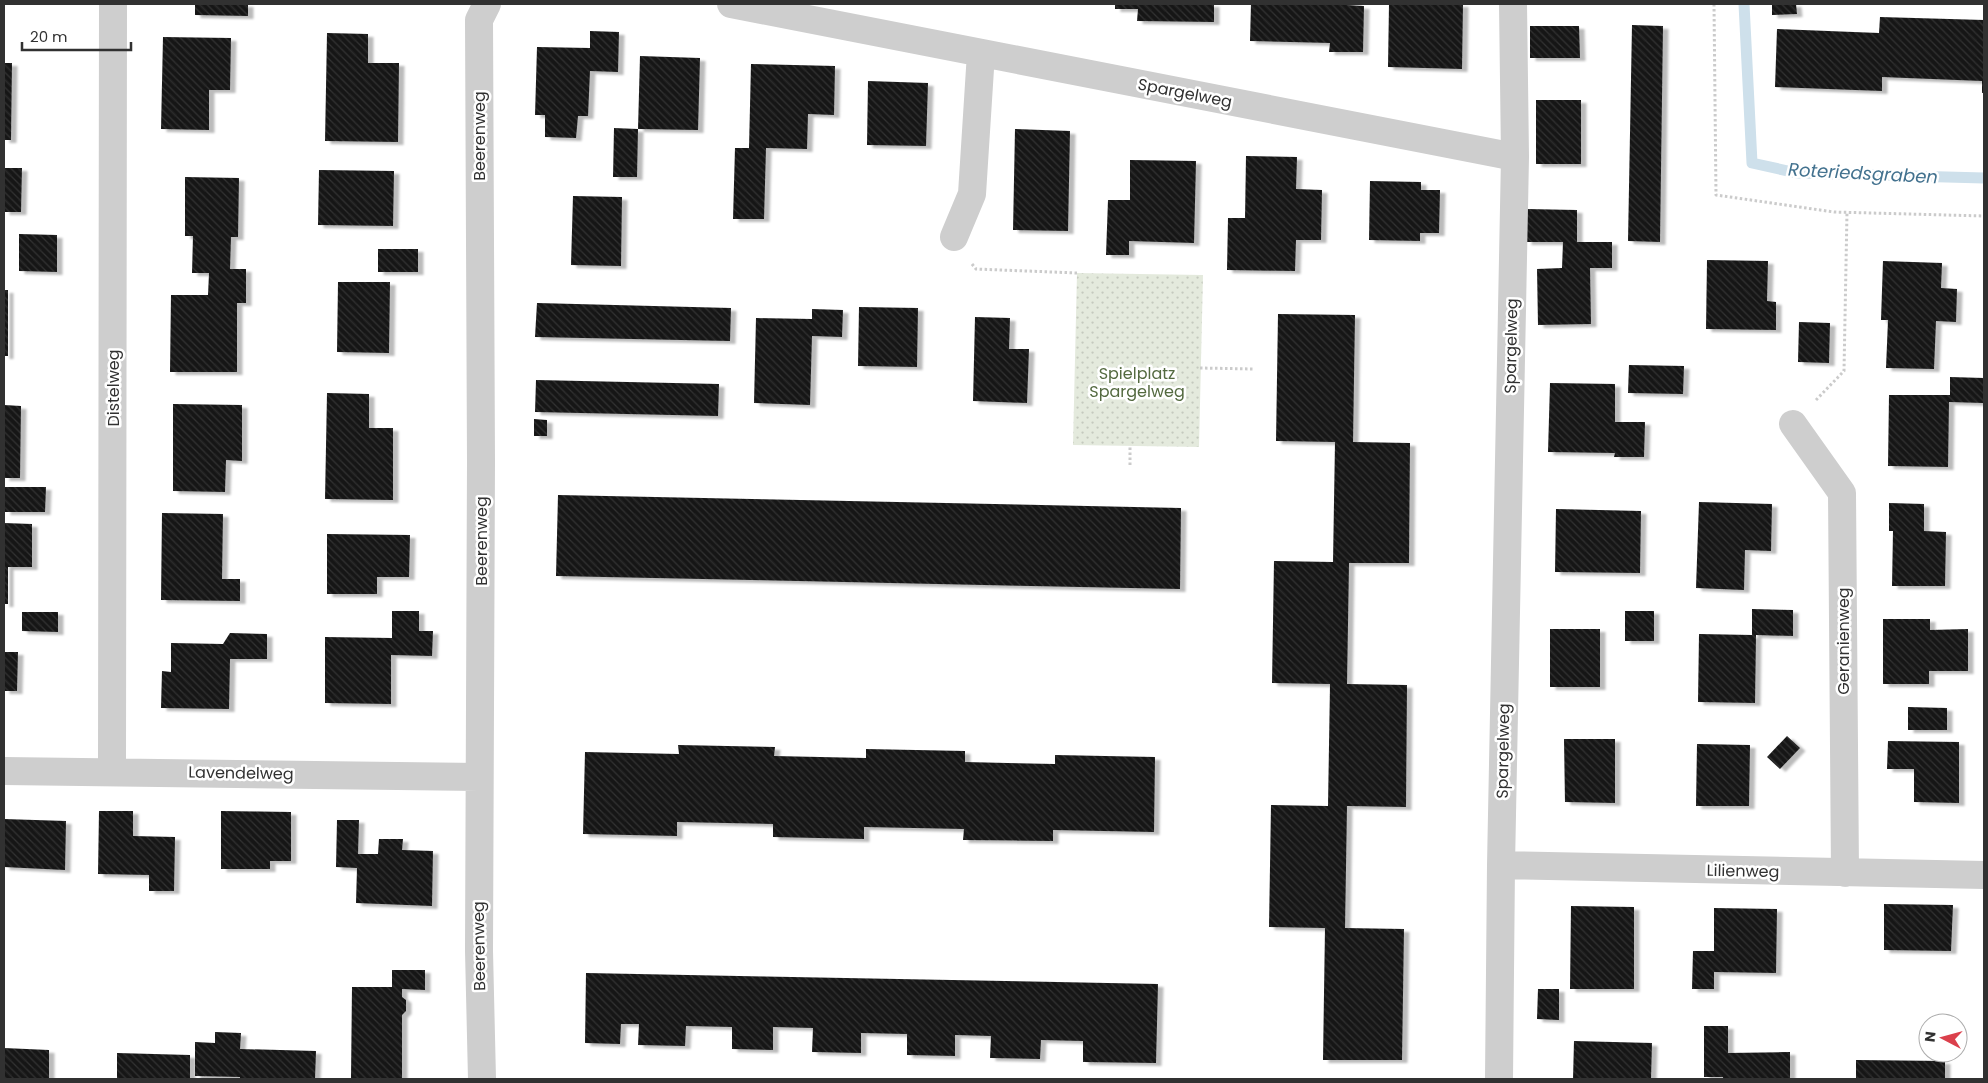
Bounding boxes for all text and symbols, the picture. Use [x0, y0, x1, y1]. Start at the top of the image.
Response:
scale bar [22, 20, 131, 52]
text: 20 m [30, 26, 68, 47]
street label: Spargelweg [1136, 73, 1234, 113]
street label: Beerenweg [468, 91, 491, 181]
water label: Roteriedsgraben [1787, 157, 1939, 189]
street label: Spargelweg [1499, 298, 1523, 394]
street label: Distelweg [102, 349, 125, 427]
park label: Spielplatz Spargelweg [1089, 362, 1185, 403]
street label: Beerenweg [470, 496, 493, 586]
street label: Geranienweg [1832, 587, 1855, 695]
street label: Spargelweg [1491, 703, 1515, 799]
street label: Lavendelweg [188, 761, 294, 785]
street label: Lilienweg [1706, 859, 1780, 883]
street label: Beerenweg [467, 901, 491, 991]
north arrow [1918, 1013, 1968, 1063]
text: N [1920, 1030, 1941, 1043]

